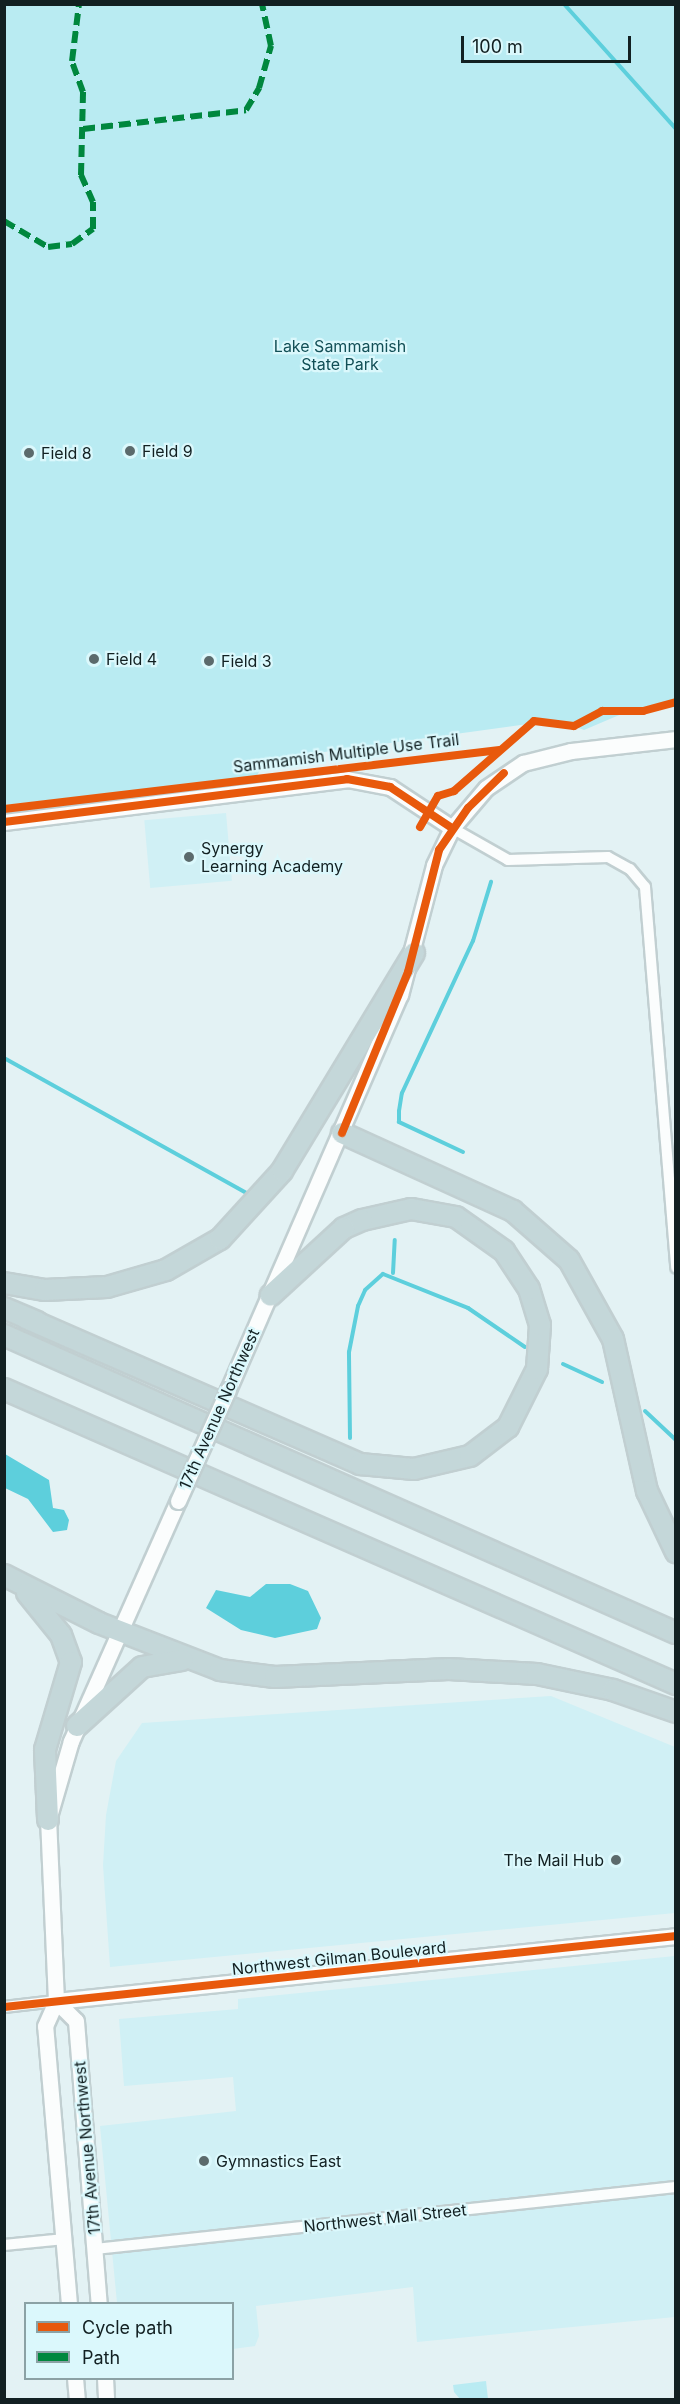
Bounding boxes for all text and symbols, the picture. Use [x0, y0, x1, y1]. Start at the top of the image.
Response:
scale bar [464, 24, 634, 62]
text: 100 m [472, 36, 523, 57]
park label: Lake Sammamish State Park [274, 336, 406, 374]
place label: Field 9 [142, 441, 193, 461]
place label: Field 8 [41, 443, 92, 463]
marker: Field 9 [123, 444, 137, 458]
marker: Field 8 [22, 446, 36, 460]
place label: Field 4 [106, 649, 157, 669]
place label: Field 3 [221, 651, 272, 671]
marker: Field 4 [87, 652, 101, 666]
marker: Field 3 [202, 654, 216, 668]
street label: Sammamish Multiple Use Trail [232, 730, 460, 776]
place label: Synergy Learning Academy [201, 838, 343, 876]
marker: Synergy Learning Academy [182, 850, 196, 864]
street label: 17th Avenue Northwest [175, 1326, 263, 1492]
place label: The Mail Hub [504, 1850, 604, 1870]
marker: The Mail Hub [609, 1853, 623, 1867]
street label: Northwest Gilman Boulevard [231, 1937, 447, 1979]
street label: 17th Avenue Northwest [70, 2061, 104, 2235]
place label: Gymnastics East [216, 2151, 341, 2171]
marker: Gymnastics East [197, 2154, 211, 2168]
street label: Northwest Mall Street [303, 2200, 467, 2236]
legend [24, 2302, 234, 2380]
text: Cycle path [82, 2317, 173, 2338]
text: Path [82, 2347, 120, 2368]

